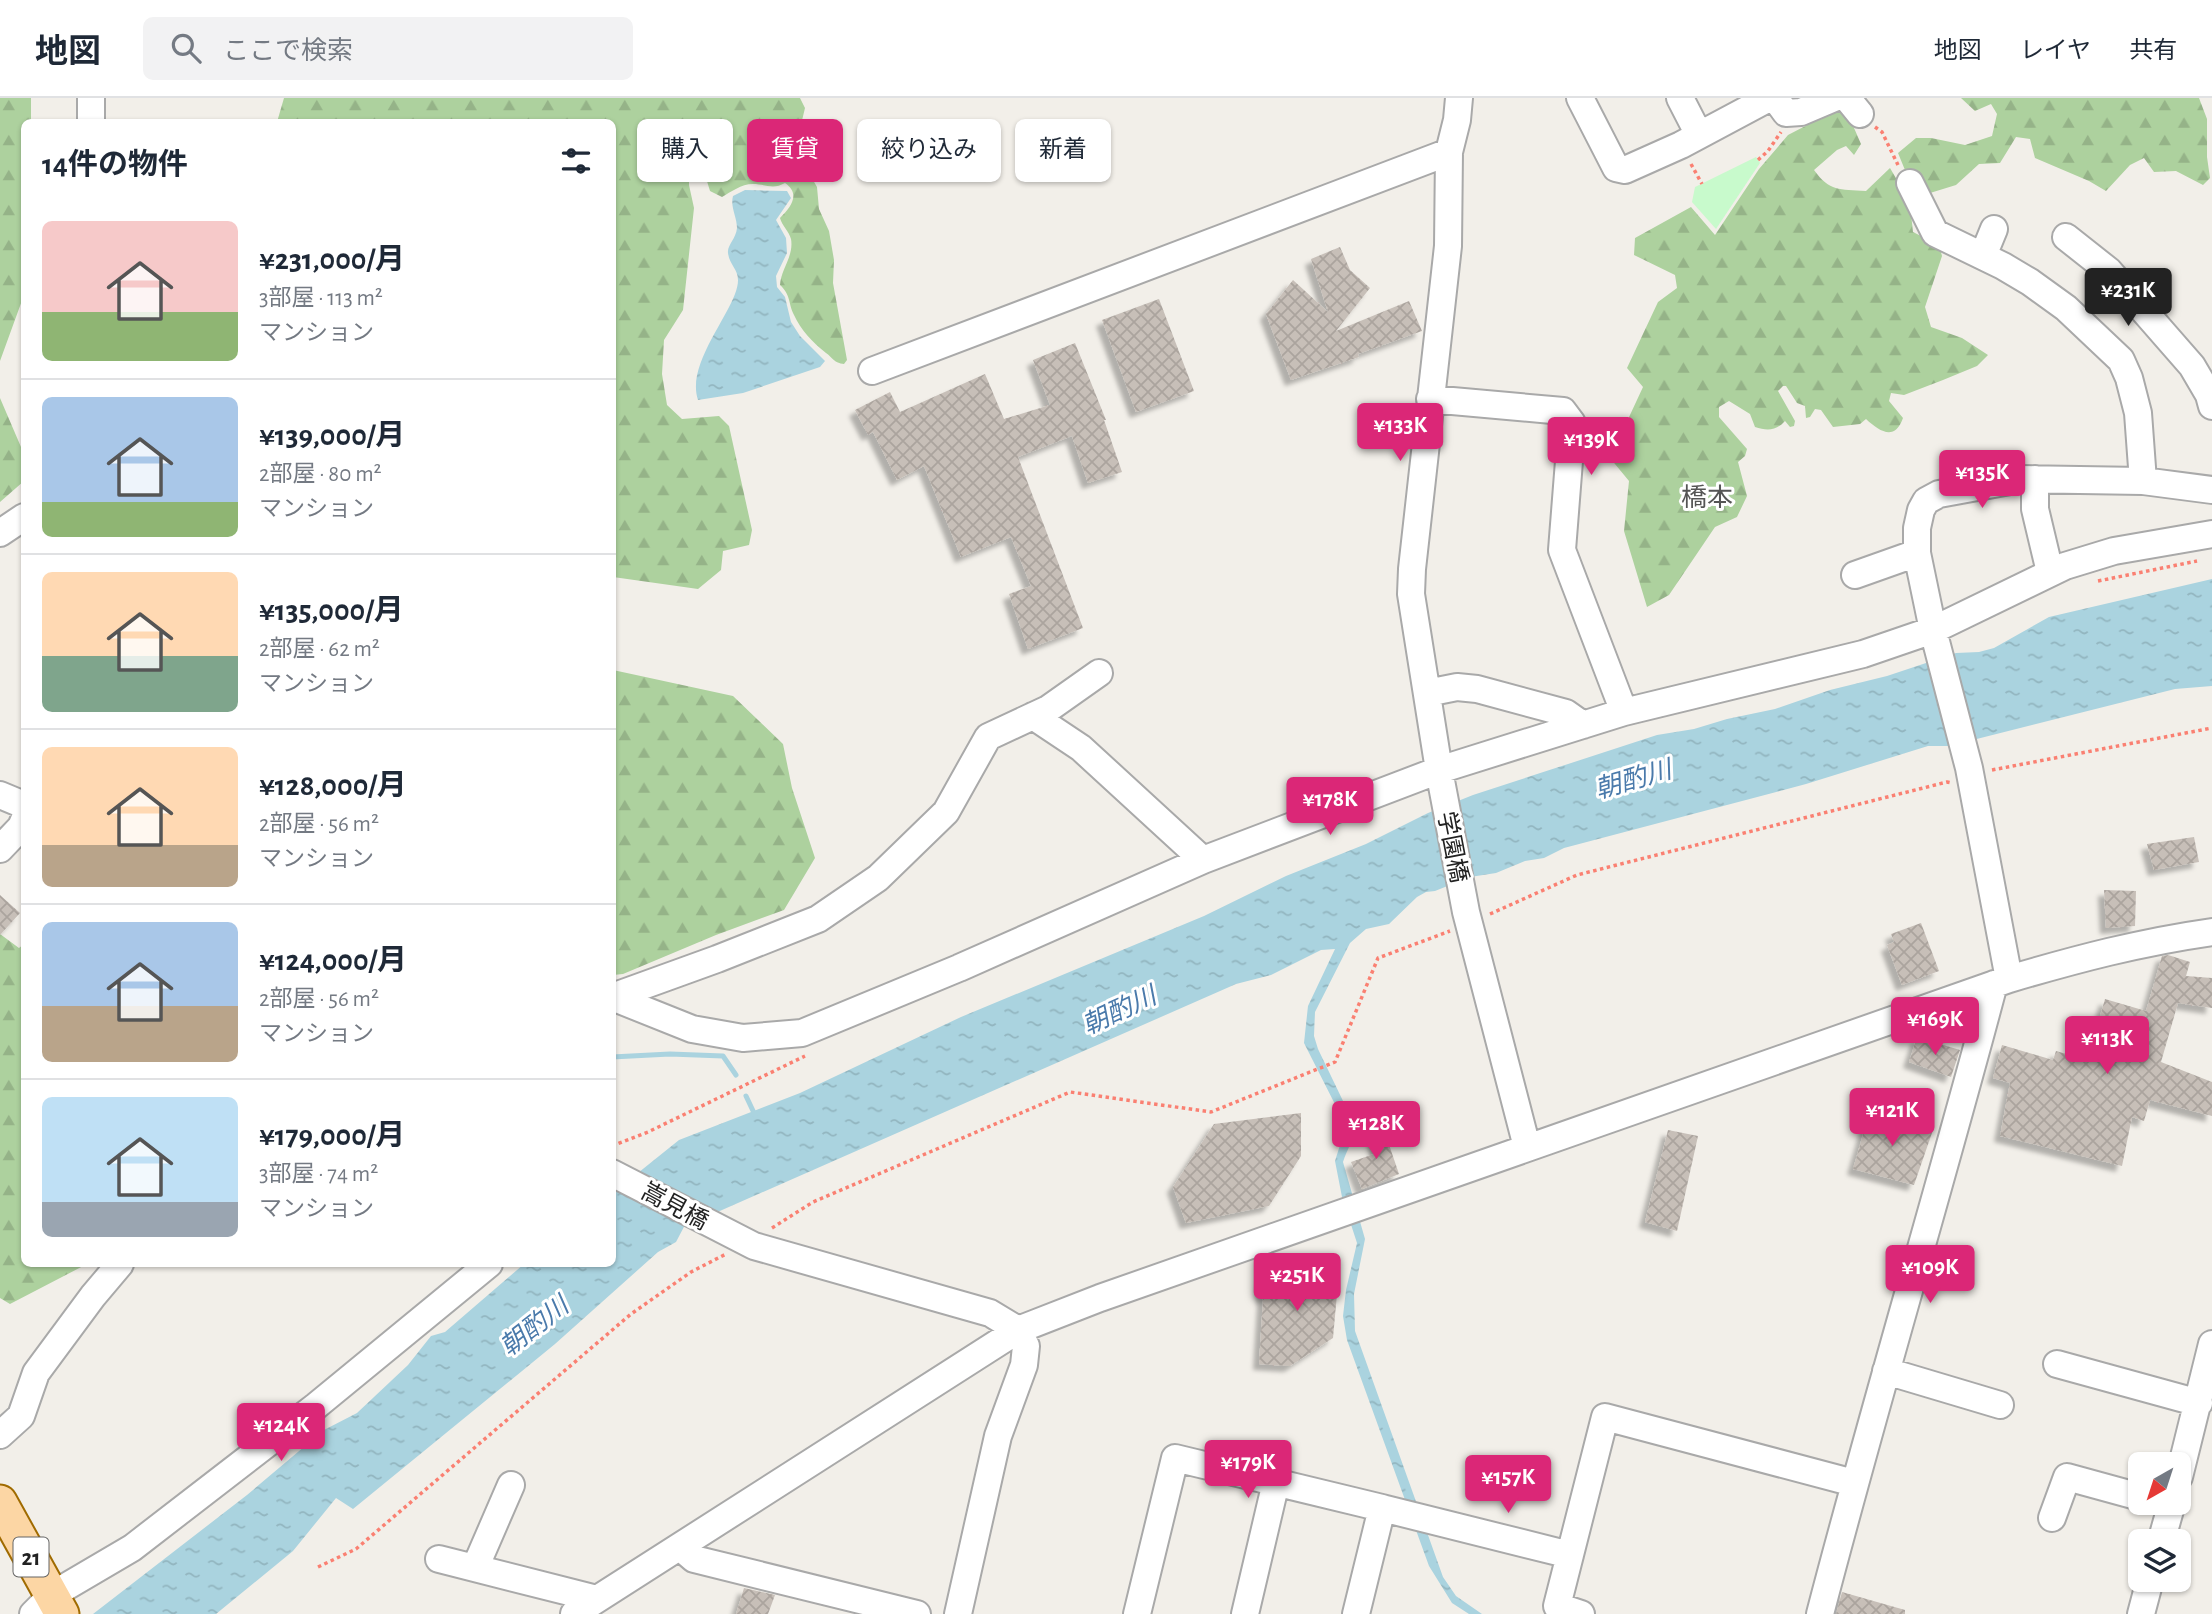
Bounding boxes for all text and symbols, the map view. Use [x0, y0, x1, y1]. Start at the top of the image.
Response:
search box [143, 17, 633, 80]
icon: search [167, 29, 205, 67]
text: 地図 [35, 36, 101, 69]
text: ここで検索 [223, 38, 353, 64]
text: 地図 [1934, 39, 1982, 63]
text: レイヤ [2020, 39, 2091, 63]
text: 共有 [2129, 39, 2177, 63]
chip: 購入 [637, 119, 733, 182]
chip: 賃貸 [747, 119, 843, 182]
chip: 絞り込み [857, 119, 1001, 182]
chip: 新着 [1015, 119, 1111, 182]
icon: filters [557, 142, 595, 180]
text: 14件の物件 [42, 150, 188, 180]
text: ¥231,000/月 [259, 245, 405, 275]
icon: home [98, 249, 182, 333]
pin: ¥231K [2079, 268, 2177, 328]
text: ¥231K [2101, 279, 2155, 302]
text: 3部屋 · 113 m² [259, 287, 383, 310]
text: マンション [259, 322, 374, 345]
pin: ¥133K [1351, 404, 1449, 463]
text: ¥133K [1373, 414, 1427, 437]
pin: ¥139K [1542, 418, 1640, 477]
text: ¥139,000/月 [259, 421, 405, 451]
icon: home [98, 425, 182, 509]
text: ¥139K [1564, 428, 1618, 451]
pin: ¥135K [1933, 450, 2031, 510]
text: ¥135K [1955, 461, 2009, 484]
text: 2部屋 · 80 m² [259, 463, 382, 486]
district label: 橋本 [1681, 484, 1733, 511]
text: マンション [259, 498, 374, 521]
text: ¥135,000/月 [259, 596, 404, 626]
icon: home [98, 600, 182, 684]
text: 2部屋 · 62 m² [259, 638, 380, 661]
text: マンション [259, 673, 374, 696]
water label: 朝酌川 [1592, 755, 1677, 803]
text: ¥128,000/月 [259, 771, 407, 801]
icon: home [98, 775, 182, 859]
pin: ¥178K [1281, 778, 1379, 837]
text: ¥178K [1302, 788, 1358, 811]
street label: 学園橋 [1433, 809, 1473, 885]
text: 2部屋 · 56 m² [259, 813, 379, 836]
text: マンション [259, 848, 374, 871]
text: ¥124,000/月 [259, 946, 407, 976]
icon: home [98, 950, 182, 1034]
water label: 朝酌川 [1078, 980, 1163, 1039]
text: 2部屋 · 56 m² [259, 988, 379, 1011]
pin: ¥169K [1886, 998, 1984, 1057]
text: ¥169K [1907, 1008, 1963, 1031]
pin: ¥113K [2058, 1016, 2156, 1076]
text: マンション [259, 1023, 374, 1046]
text: ¥113K [2081, 1027, 2133, 1050]
pin: ¥121K [1843, 1088, 1941, 1148]
text: ¥121K [1866, 1099, 1918, 1122]
pin: ¥128K [1327, 1102, 1425, 1161]
text: ¥128K [1348, 1112, 1404, 1135]
text: ¥179,000/月 [259, 1121, 405, 1151]
icon: home [98, 1125, 182, 1209]
text: 3部屋 · 74 m² [259, 1163, 378, 1186]
street label: 嵩見橋 [637, 1178, 713, 1234]
text: マンション [259, 1198, 374, 1221]
pin: ¥109K [1881, 1246, 1979, 1305]
pin: ¥251K [1248, 1254, 1346, 1313]
text: ¥109K [1902, 1256, 1958, 1279]
text: ¥251K [1270, 1264, 1324, 1287]
water label: 朝酌川 [495, 1290, 576, 1361]
pin: ¥124K [232, 1404, 330, 1463]
text: ¥124K [253, 1414, 309, 1437]
pin: ¥179K [1199, 1440, 1297, 1500]
text: ¥179K [1221, 1451, 1275, 1474]
north arrow [2128, 1452, 2191, 1516]
map controls [2128, 1452, 2191, 1592]
pin: ¥157K [1459, 1456, 1557, 1515]
text: ¥157K [1481, 1466, 1535, 1489]
button: layers [2128, 1529, 2191, 1592]
road number: 21 [14, 1538, 48, 1576]

